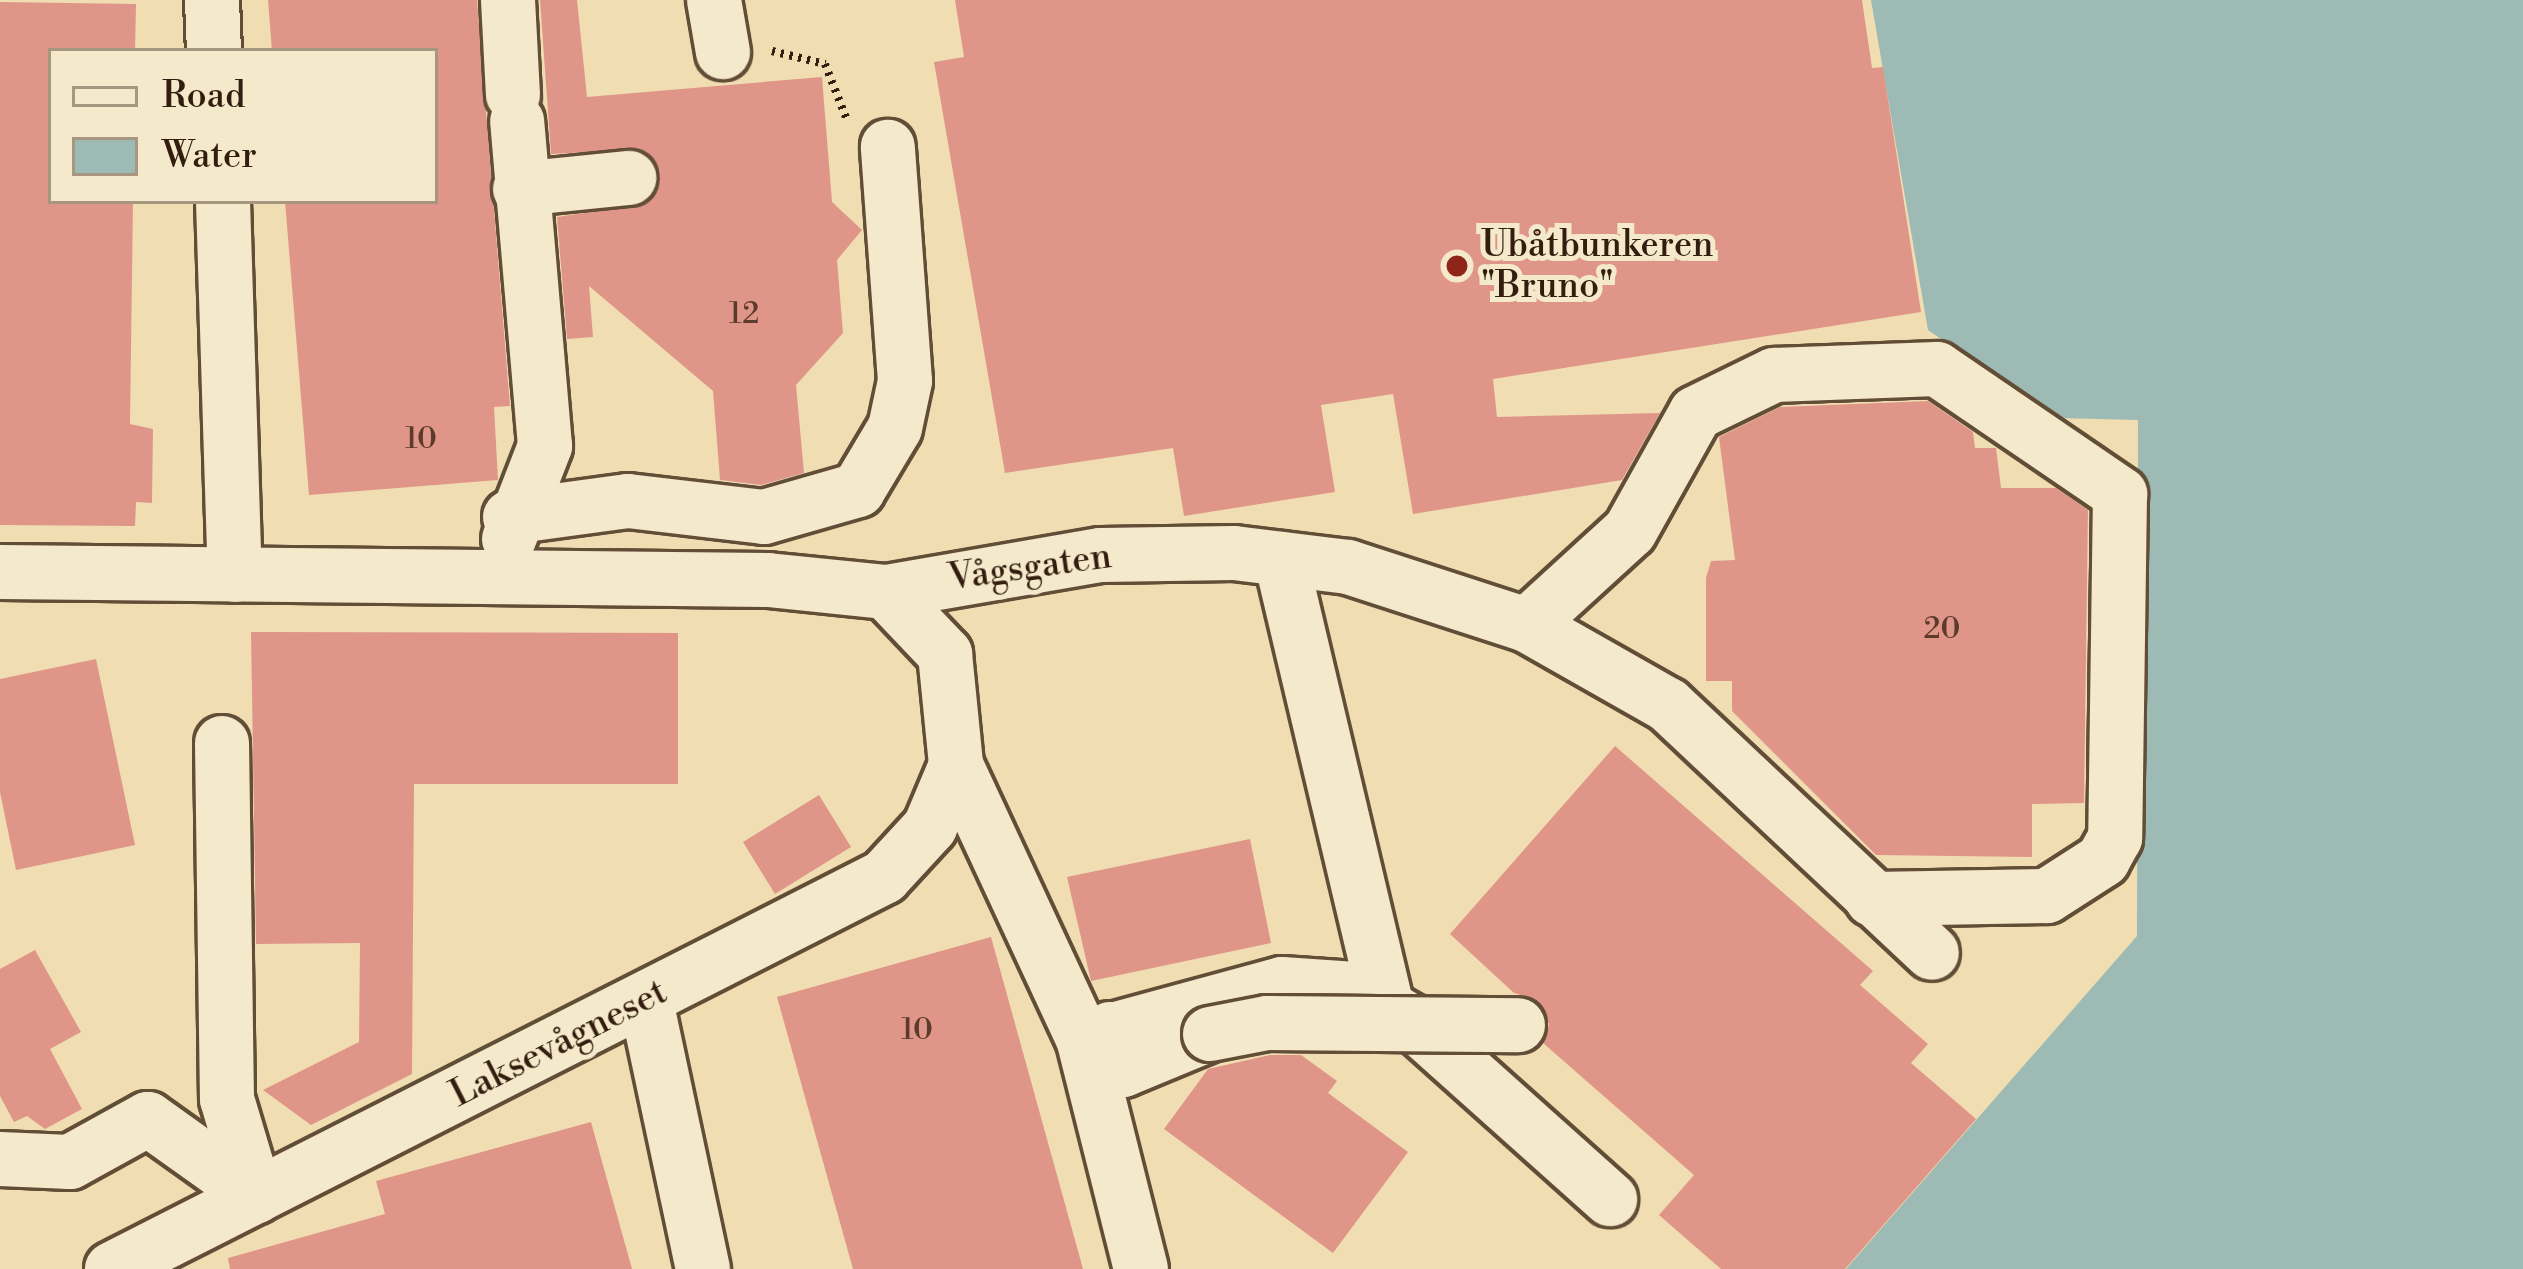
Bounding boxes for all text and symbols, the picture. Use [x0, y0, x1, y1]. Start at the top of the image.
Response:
legend [48, 48, 438, 204]
text: Road [162, 74, 245, 119]
text: Water [162, 134, 257, 179]
place label: Ubåtbunkeren "Bruno" [1481, 223, 1714, 308]
marker: Ubåtbunkeren "Bruno" [1444, 253, 1470, 279]
house number: 12 [729, 296, 759, 332]
house number: 10 [405, 421, 437, 457]
street label: Vågsgaten [946, 535, 1114, 601]
house number: 20 [1924, 611, 1960, 647]
street label: Laksevågneset [444, 971, 674, 1117]
house number: 10 [901, 1012, 933, 1048]

